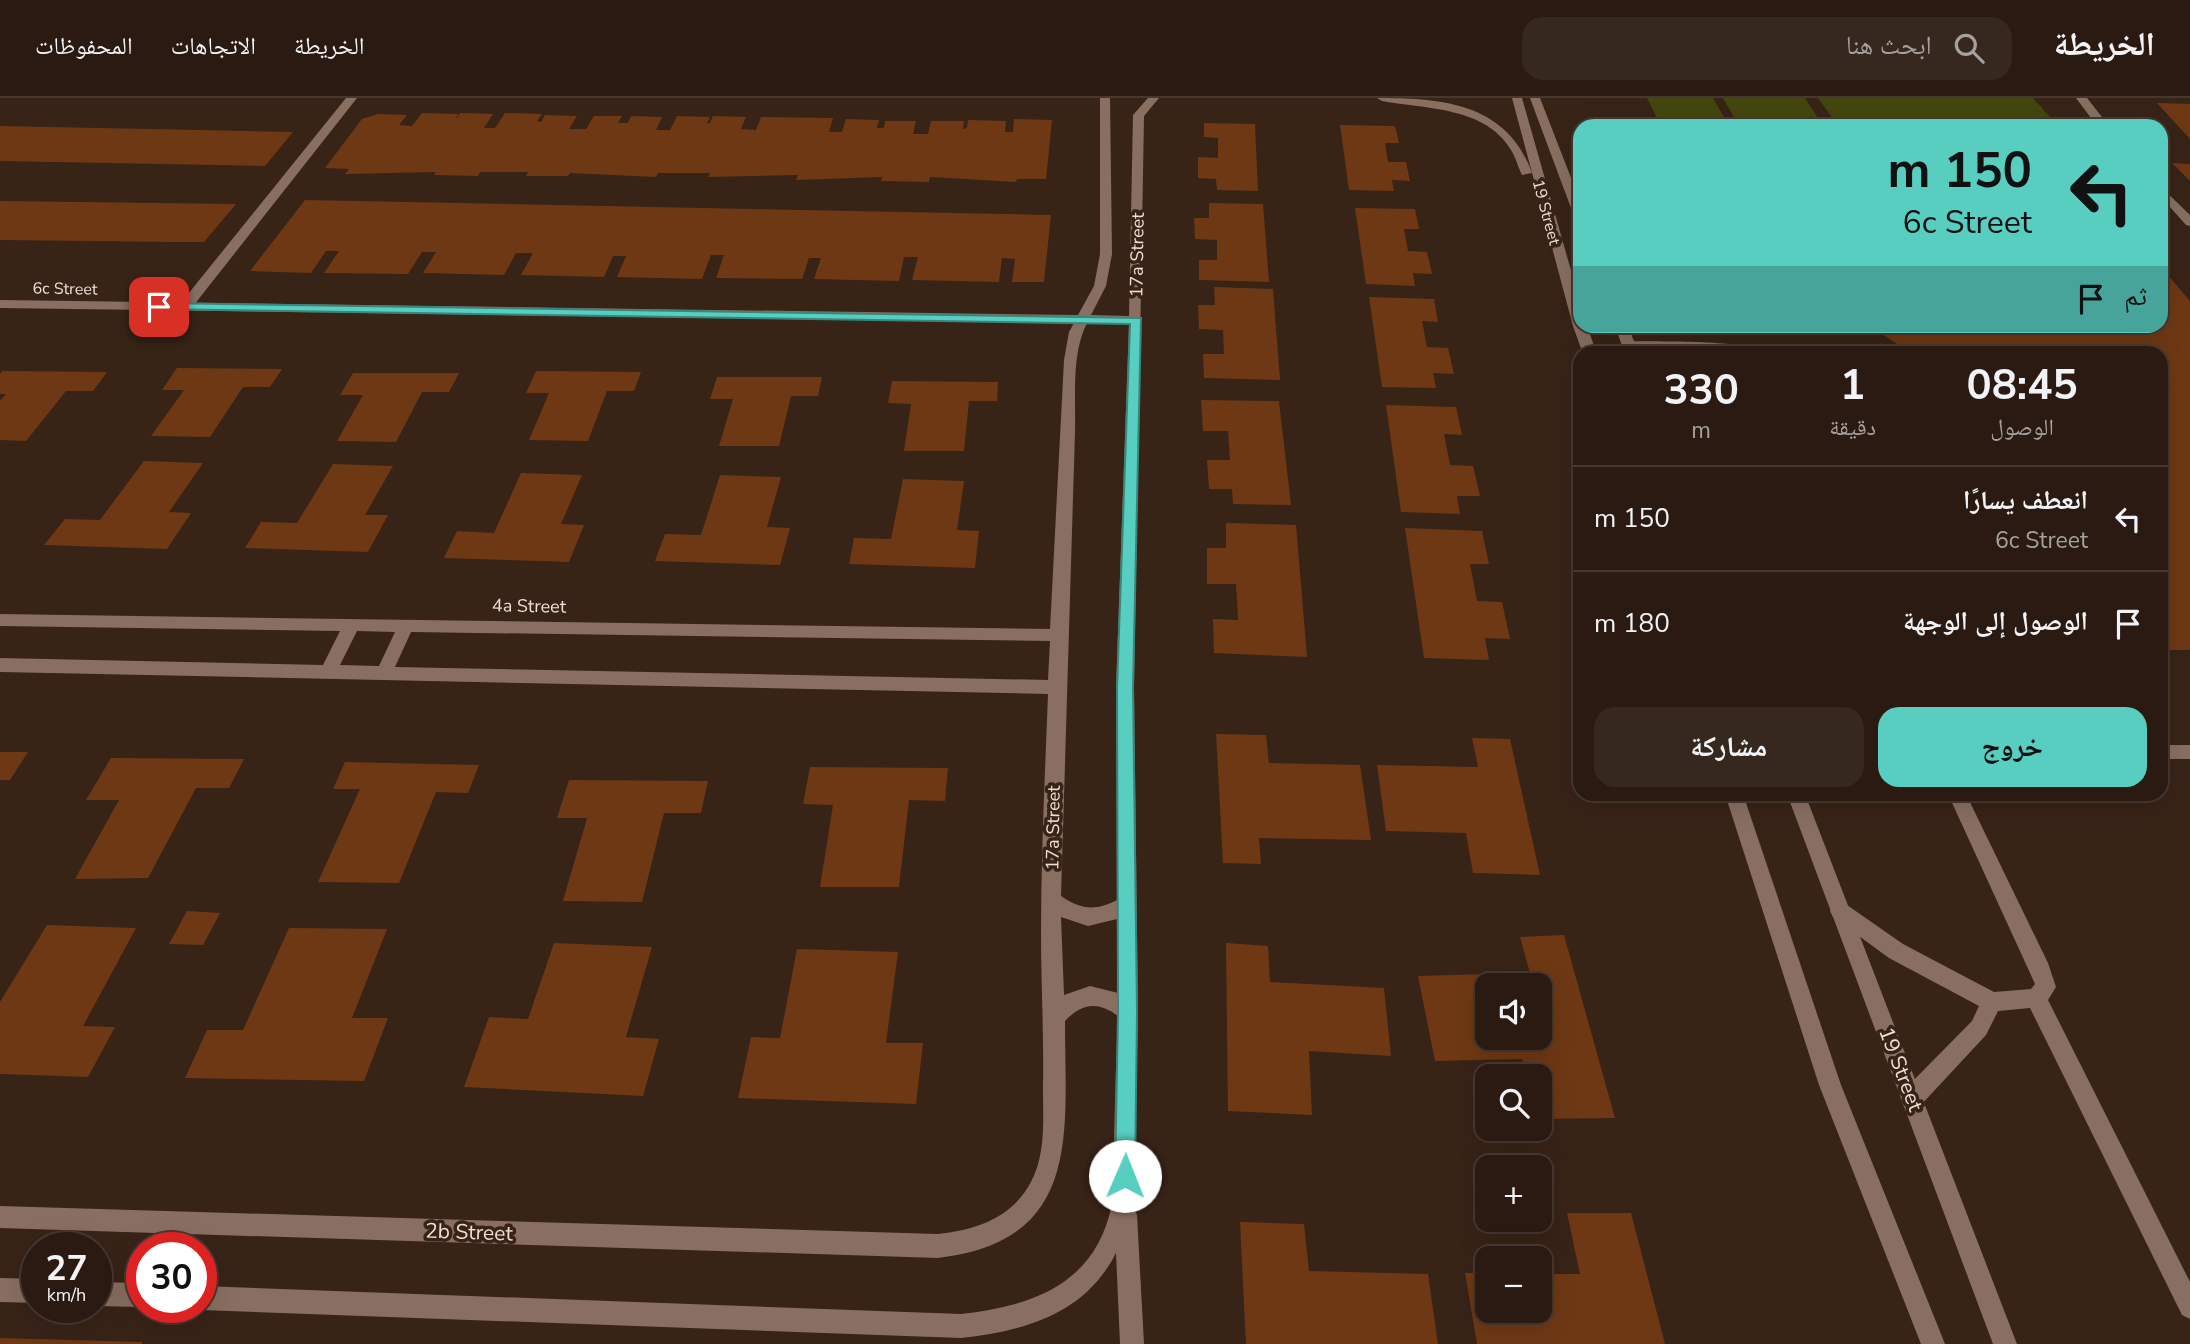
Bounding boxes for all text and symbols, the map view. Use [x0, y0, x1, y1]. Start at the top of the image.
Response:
search box [1522, 17, 2012, 80]
text: الخريطة [2054, 22, 2155, 67]
text: ابحث هنا [1846, 28, 1932, 63]
icon: search [1950, 29, 1988, 67]
text: المحفوظات [35, 30, 133, 62]
text: الاتجاهات [171, 30, 256, 62]
text: الخريطة [294, 30, 365, 62]
text: 150 m [1888, 137, 2032, 204]
icon: left [2056, 147, 2147, 238]
street label: 19 Street [1527, 177, 1565, 248]
text: 6c Street [1902, 201, 2032, 244]
street label: 17a Street [1124, 212, 1150, 298]
street label: 6c Street [32, 277, 98, 301]
pin [129, 277, 189, 337]
text: ثم [2124, 279, 2147, 314]
icon: arrive [2072, 280, 2110, 318]
icon: arrive [140, 288, 178, 326]
text: 1 [1840, 357, 1865, 414]
text: 08:45 [1966, 357, 2078, 414]
text: 330 [1663, 362, 1739, 419]
text: دقيقة [1829, 412, 1876, 443]
text: الوصول [1990, 412, 2054, 443]
text: m [1691, 415, 1711, 446]
text: انعطف يسارًا [1963, 483, 2088, 518]
icon: left [2109, 500, 2147, 538]
text: 150 m [1594, 501, 1670, 536]
text: 6c Street [1995, 525, 2088, 556]
street label: 4a Street [492, 593, 567, 619]
text: الوصول إلى الوجهة [1903, 604, 2088, 639]
icon: arrive [2109, 605, 2147, 643]
text: 180 m [1594, 606, 1670, 641]
button: مشاركة [1594, 707, 1864, 787]
button: خروج [1878, 707, 2147, 787]
street label: 17a Street [1040, 785, 1066, 871]
map controls [1475, 973, 1552, 1323]
button: sound [1475, 973, 1552, 1050]
street label: 19 Street [1872, 1023, 1930, 1116]
button: search [1475, 1064, 1552, 1141]
position arrow [1088, 1139, 1162, 1213]
button: + [1475, 1155, 1552, 1232]
street label: 2b Street [425, 1216, 514, 1248]
speed limit sign: 30 [126, 1232, 217, 1323]
text: 27 [45, 1245, 88, 1292]
button: − [1475, 1246, 1552, 1323]
text: km/h [47, 1283, 86, 1307]

